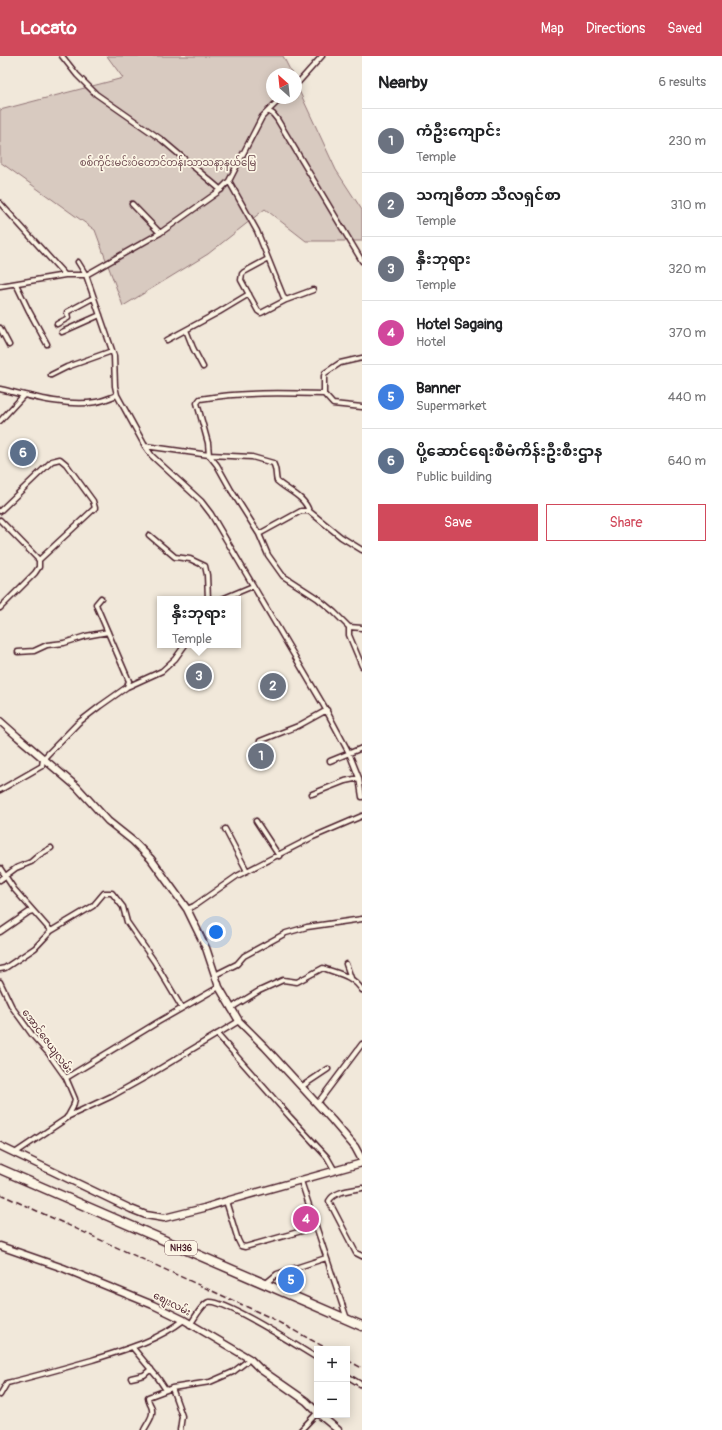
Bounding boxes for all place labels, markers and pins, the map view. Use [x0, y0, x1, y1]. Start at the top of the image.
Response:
pin: 6 [10, 438, 36, 468]
pin: 3 [186, 661, 212, 691]
pin: 2 [260, 671, 286, 701]
pin: 1 [248, 741, 274, 771]
pin: 4 [293, 1204, 319, 1234]
pin: 5 [278, 1265, 304, 1295]

